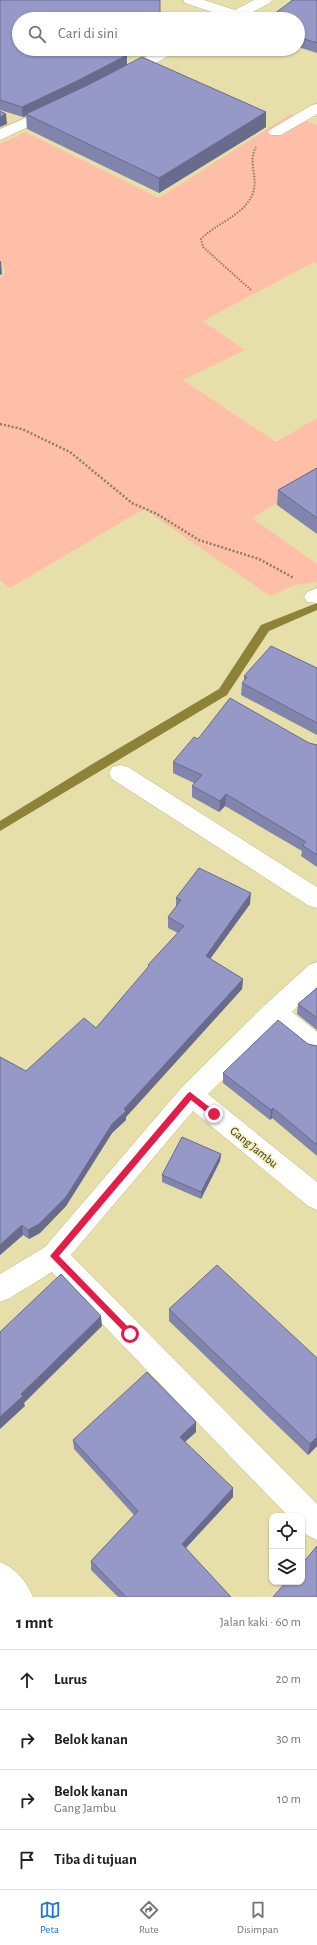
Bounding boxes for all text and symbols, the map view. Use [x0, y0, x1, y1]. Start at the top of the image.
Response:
search box [12, 12, 305, 56]
icon: search [26, 23, 48, 45]
text: Cari di sini [58, 26, 118, 41]
route end [205, 1105, 223, 1123]
street label: Gang Jambu [228, 1124, 280, 1170]
route start [121, 1325, 139, 1343]
map controls [269, 1513, 305, 1585]
button: locate [269, 1513, 305, 1549]
button: layers [269, 1549, 305, 1585]
text: 1 mnt [16, 1614, 53, 1631]
text: Jalan kaki · 60 m [220, 1616, 301, 1629]
icon: ahead [16, 1669, 38, 1691]
text: Lurus [54, 1672, 87, 1687]
text: 20 m [276, 1673, 301, 1686]
icon: right [16, 1729, 38, 1751]
text: Belok kanan [54, 1732, 128, 1747]
text: 30 m [276, 1733, 301, 1746]
text: Belok kanan [54, 1784, 128, 1799]
icon: right [16, 1789, 38, 1811]
text: 10 m [277, 1793, 301, 1806]
text: Gang Jambu [54, 1802, 116, 1815]
icon: arrive [16, 1849, 38, 1871]
text: Tiba di tujuan [54, 1852, 137, 1867]
tab: Peta [39, 1899, 61, 1936]
tab: Rute [138, 1899, 160, 1936]
tab: Disimpan [237, 1899, 278, 1936]

